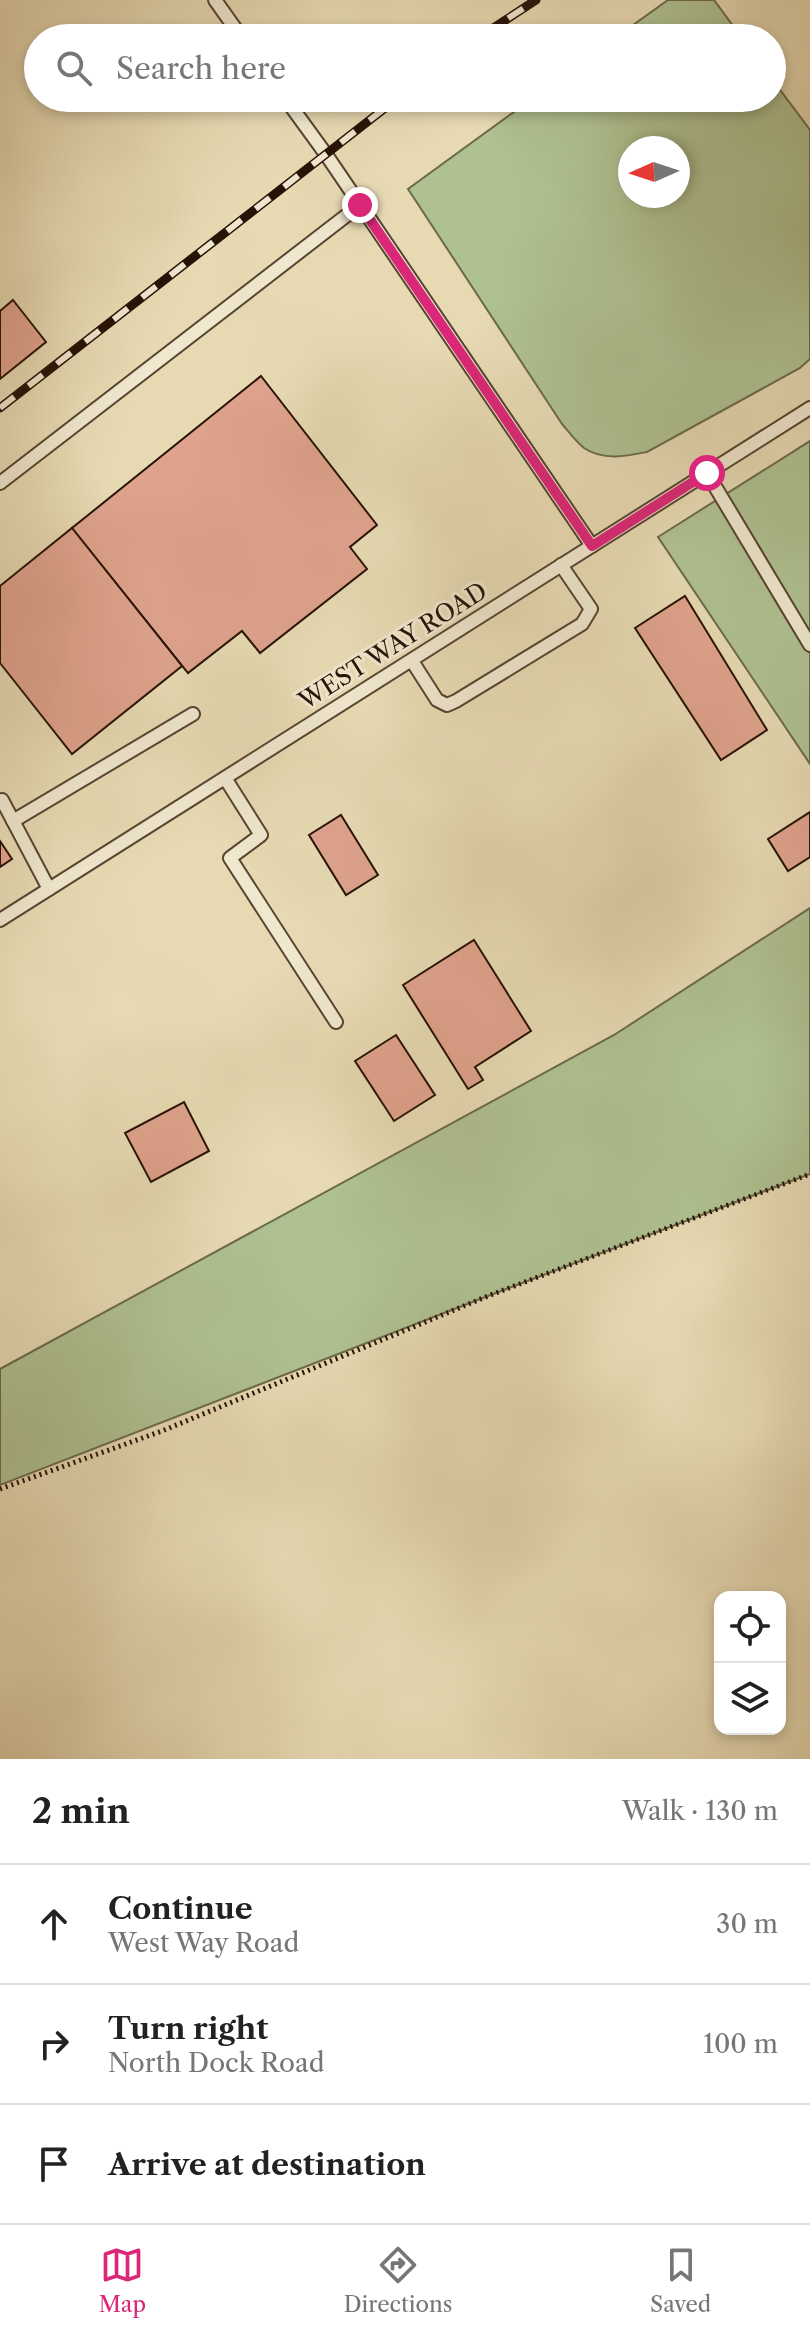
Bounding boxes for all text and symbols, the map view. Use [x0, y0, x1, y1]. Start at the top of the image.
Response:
search box [24, 24, 786, 112]
icon: search [52, 46, 96, 90]
text: Search here [116, 50, 286, 87]
north arrow [618, 136, 690, 208]
route end [342, 187, 378, 223]
route start [689, 455, 725, 491]
street label: WEST WAY ROAD [292, 576, 492, 716]
map controls [714, 1591, 786, 1735]
button: locate [714, 1591, 786, 1663]
button: layers [714, 1663, 786, 1735]
text: 2 min [32, 1790, 130, 1832]
text: Walk · 130 m [622, 1795, 778, 1827]
text: Continue [108, 1890, 253, 1927]
icon: ahead [32, 1902, 76, 1946]
text: 30 m [716, 1908, 778, 1940]
text: West Way Road [108, 1927, 299, 1959]
text: Turn right [108, 2010, 268, 2047]
icon: right [32, 2022, 76, 2066]
text: 100 m [703, 2028, 778, 2060]
text: North Dock Road [108, 2047, 324, 2079]
icon: arrive [32, 2142, 76, 2186]
text: Arrive at destination [108, 2146, 426, 2183]
tab: Map [99, 2243, 146, 2318]
tab: Directions [344, 2243, 452, 2318]
tab: Saved [650, 2243, 711, 2318]

